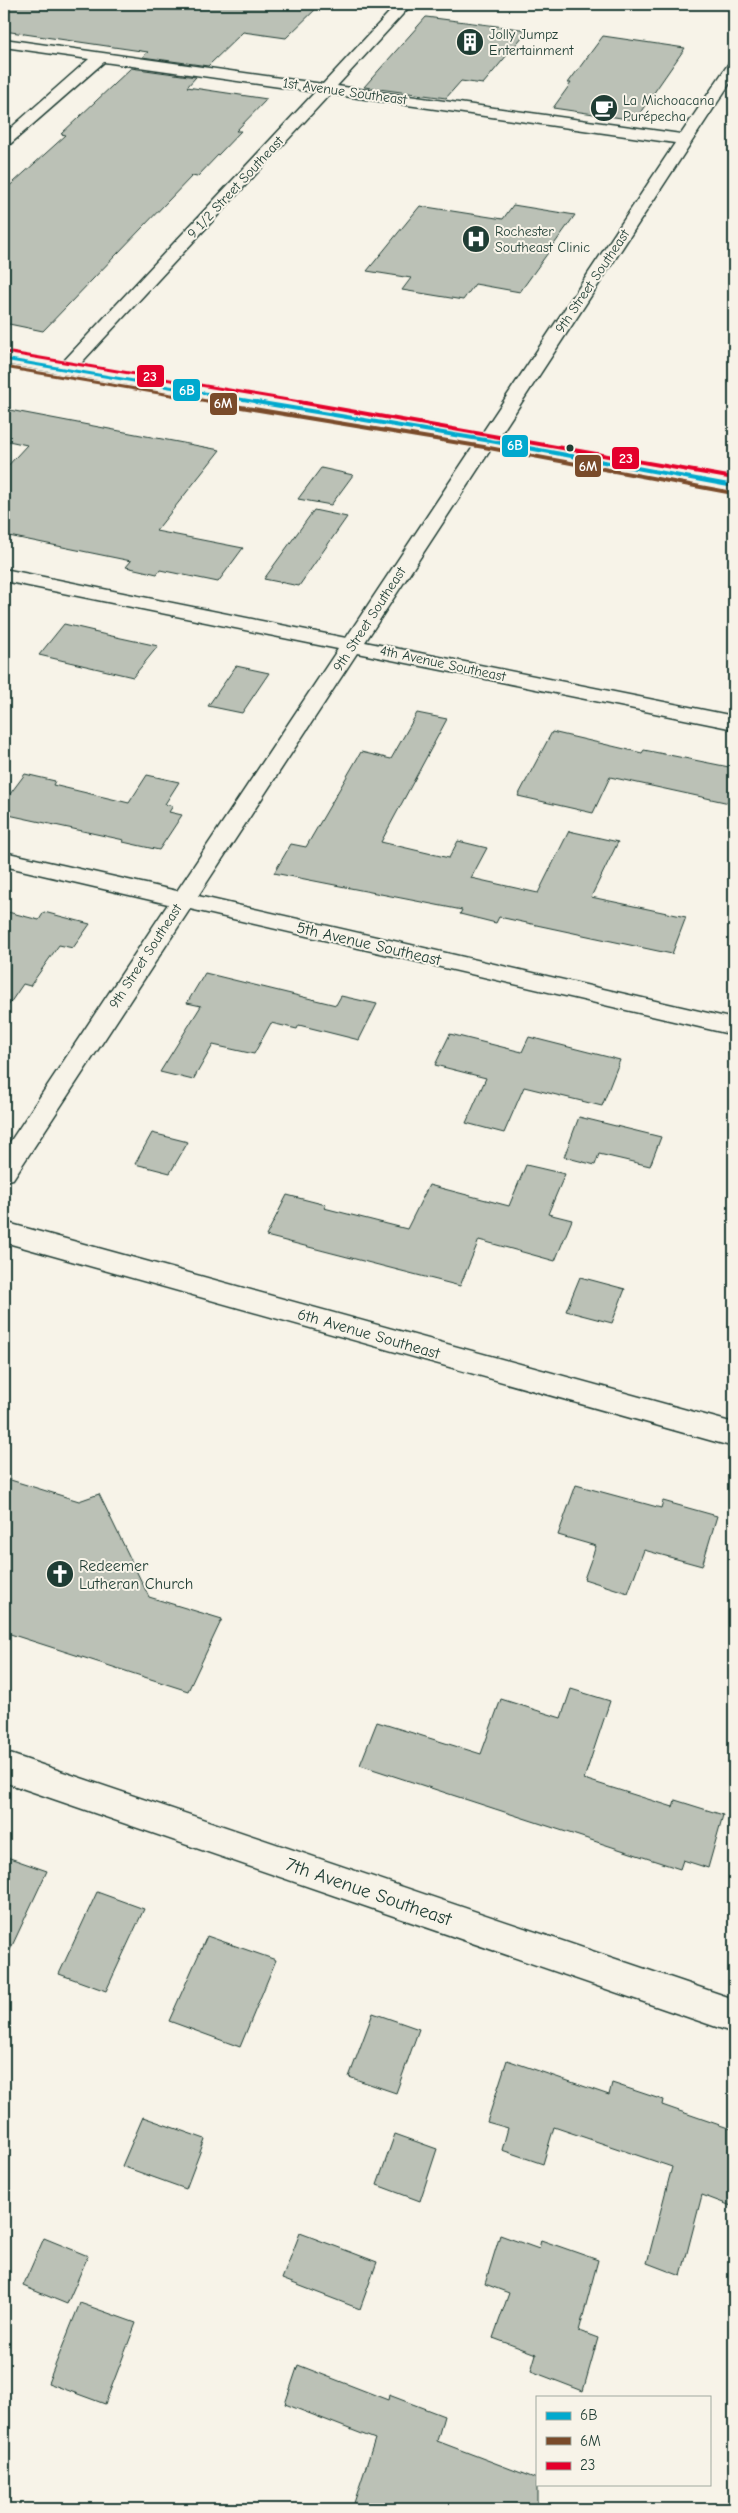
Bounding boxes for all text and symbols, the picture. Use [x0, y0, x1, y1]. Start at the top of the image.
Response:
place label: Jolly Jumpz Entertainment [489, 26, 574, 59]
building icon: Jolly Jumpz Entertainment [455, 27, 485, 57]
street label: 1st Avenue Southeast [282, 74, 409, 109]
place label: La Michoacana Purépecha [623, 92, 714, 125]
cafe icon: La Michoacana Purépecha [589, 93, 619, 123]
street label: 9 1/2 Street Southeast [184, 132, 288, 242]
place label: Rochester Southeast Clinic [495, 223, 590, 256]
hospital icon: Rochester Southeast Clinic [461, 224, 491, 254]
street label: 9th Street Southeast [551, 225, 634, 336]
line badge: 23 [136, 364, 165, 388]
text: 23 [143, 368, 157, 385]
line badge: 6B [172, 378, 201, 402]
text: 6B [179, 382, 195, 399]
line badge: 6M [209, 392, 238, 416]
text: 6M [214, 395, 232, 412]
line badge: 6B [501, 434, 529, 458]
text: 6B [507, 437, 523, 454]
unlabelled marker [565, 443, 575, 453]
line badge: 23 [611, 446, 640, 470]
text: 23 [619, 450, 633, 467]
line badge: 6M [574, 454, 602, 478]
text: 6M [579, 458, 597, 475]
street label: 9th Street Southeast [329, 563, 410, 675]
street label: 4th Avenue Southeast [378, 642, 508, 685]
street label: 9th Street Southeast [105, 900, 186, 1012]
street label: 5th Avenue Southeast [295, 919, 443, 969]
street label: 6th Avenue Southeast [295, 1305, 442, 1363]
place label: Redeemer Lutheran Church [79, 1557, 193, 1593]
church icon: Redeemer Lutheran Church [45, 1559, 75, 1589]
street label: 7th Avenue Southeast [283, 1853, 455, 1931]
legend [536, 2396, 710, 2486]
text: 6B [580, 2406, 597, 2424]
text: 6M [580, 2432, 601, 2450]
text: 23 [580, 2456, 595, 2474]

